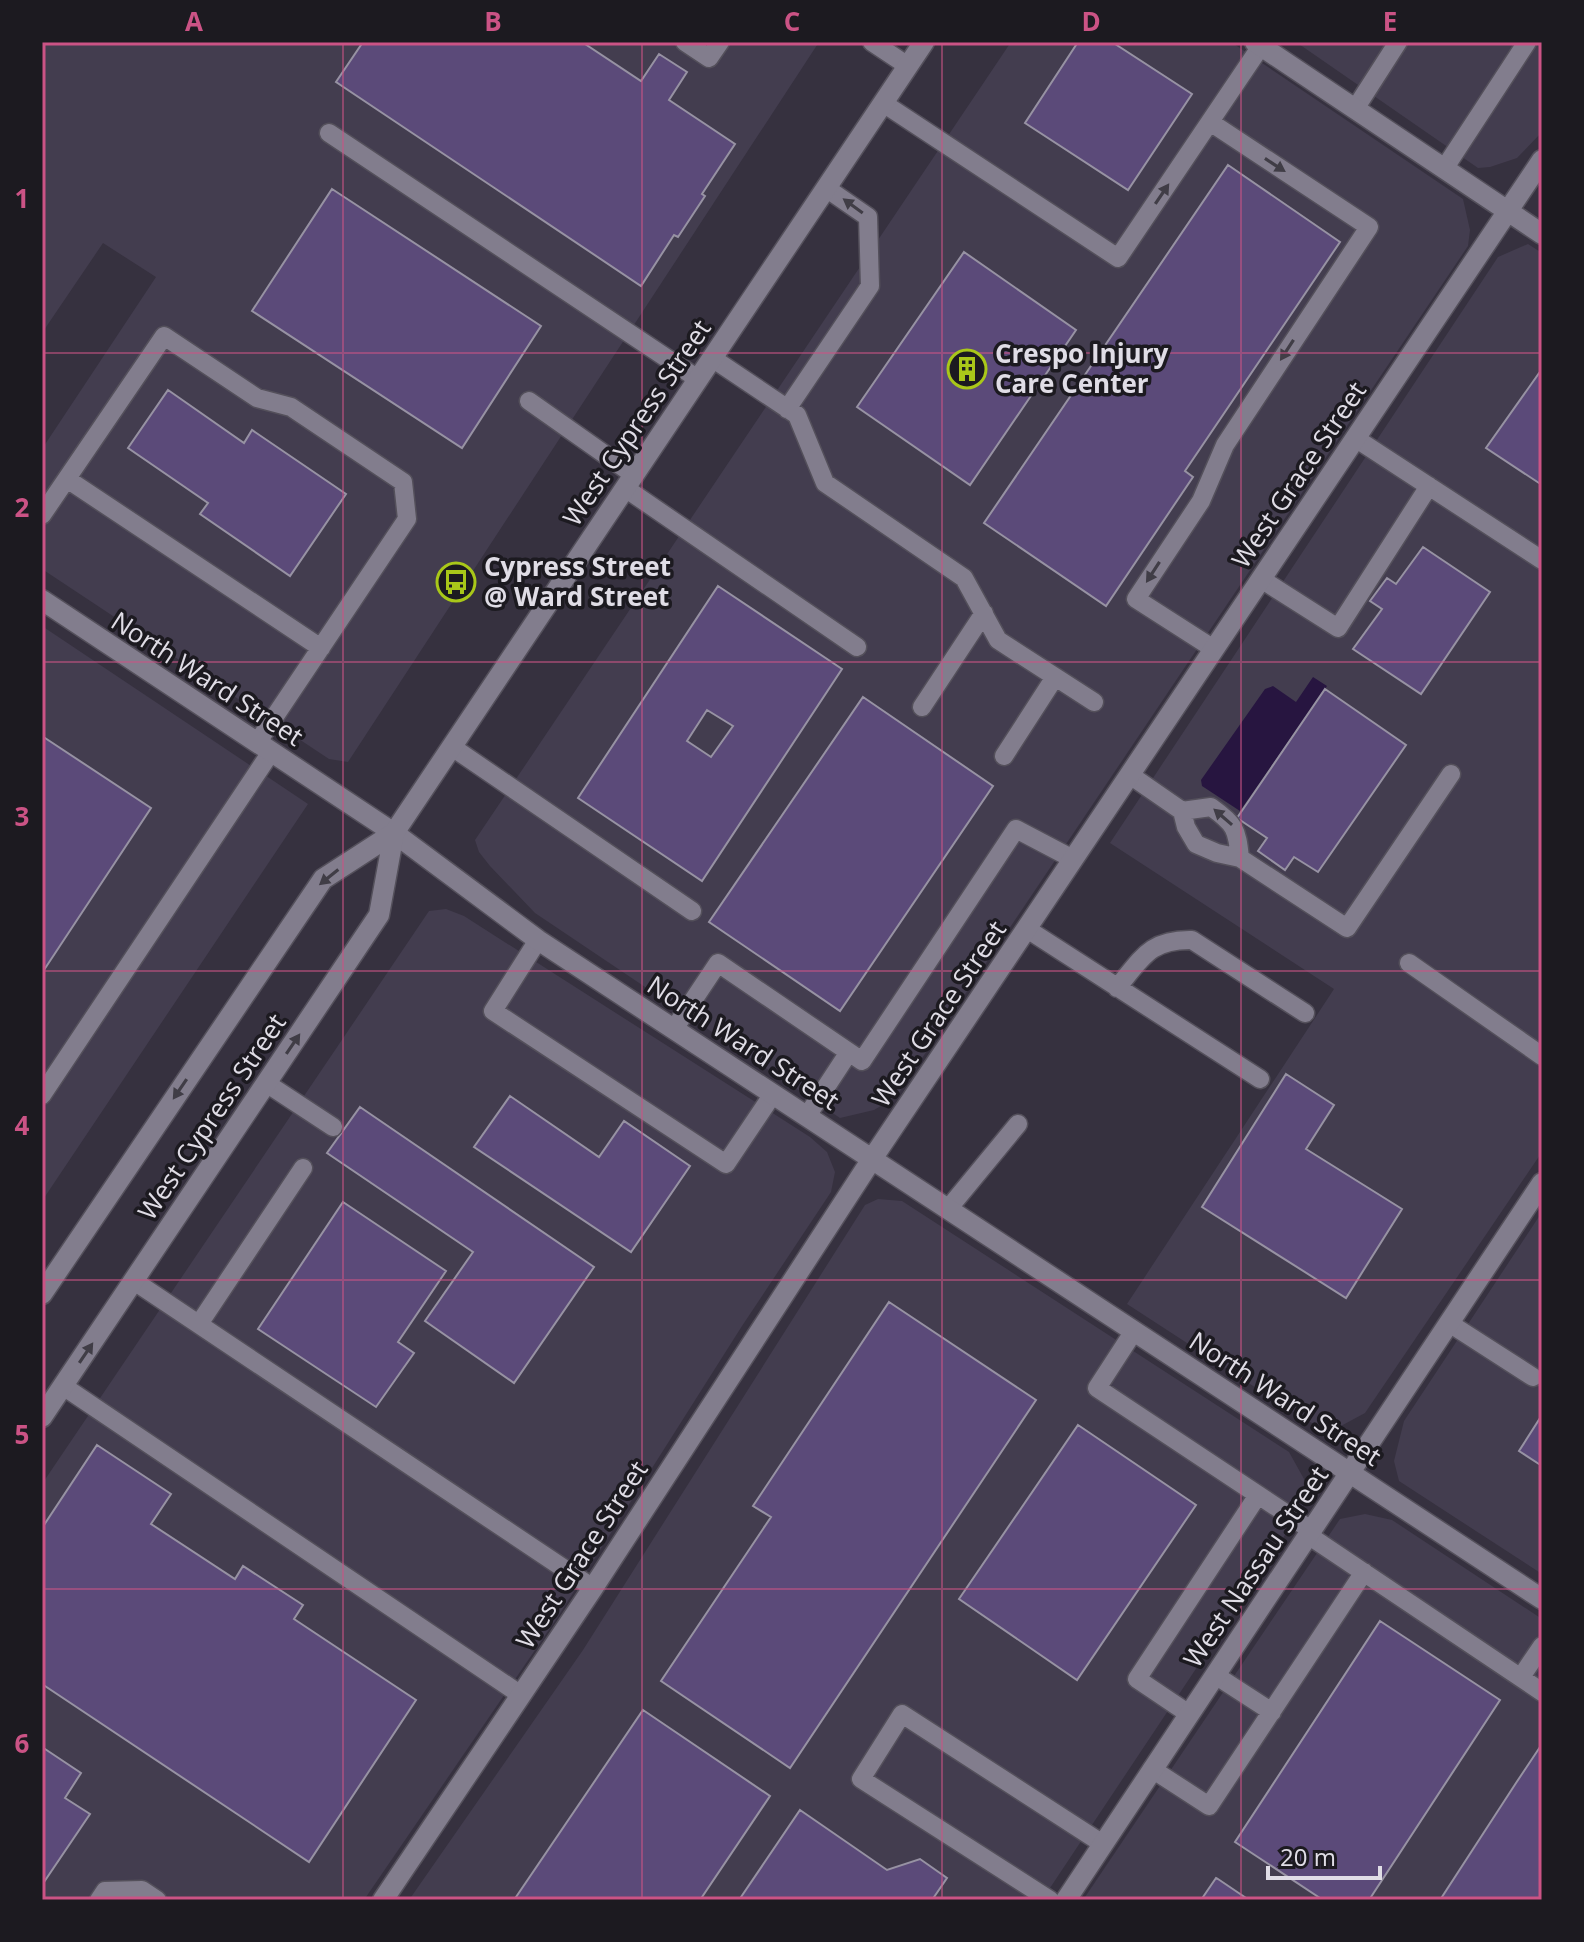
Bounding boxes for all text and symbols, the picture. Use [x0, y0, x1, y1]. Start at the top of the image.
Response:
text: A [185, 3, 203, 39]
text: B [484, 3, 502, 39]
text: C [784, 3, 800, 39]
text: D [1081, 3, 1101, 39]
text: E [1383, 3, 1397, 39]
one-way arrow [1264, 158, 1286, 172]
text: 1 [15, 180, 29, 216]
one-way arrow [1154, 183, 1169, 204]
one-way arrow [842, 199, 863, 214]
street label: West Cypress Street [554, 312, 719, 533]
place label: Crespo Injury Care Center [995, 335, 1168, 401]
one-way arrow [1280, 340, 1295, 361]
building icon: Crespo Injury Care Center [946, 348, 988, 390]
street label: West Grace Street [1222, 374, 1374, 575]
text: 2 [15, 489, 30, 525]
place label: Cypress Street @ Ward Street [484, 548, 671, 614]
bus stop icon: Cypress Street @ Ward Street [435, 561, 477, 603]
one-way arrow [1146, 562, 1161, 583]
street label: North Ward Street [105, 603, 311, 754]
text: 3 [15, 798, 29, 834]
one-way arrow [1214, 809, 1234, 826]
one-way arrow [319, 868, 340, 885]
street label: West Grace Street [862, 913, 1014, 1114]
street label: North Ward Street [641, 967, 847, 1118]
street label: West Cypress Street [129, 1006, 294, 1227]
one-way arrow [285, 1033, 300, 1054]
one-way arrow [173, 1078, 188, 1099]
text: 4 [15, 1107, 30, 1143]
street label: North Ward Street [1183, 1323, 1389, 1474]
one-way arrow [78, 1342, 93, 1363]
text: 5 [15, 1416, 29, 1452]
street label: West Grace Street [507, 1453, 655, 1655]
street label: West Nassau Street [1174, 1459, 1336, 1674]
text: 6 [15, 1725, 30, 1761]
scale bar [1268, 1830, 1380, 1880]
text: 20 m [1280, 1840, 1336, 1873]

